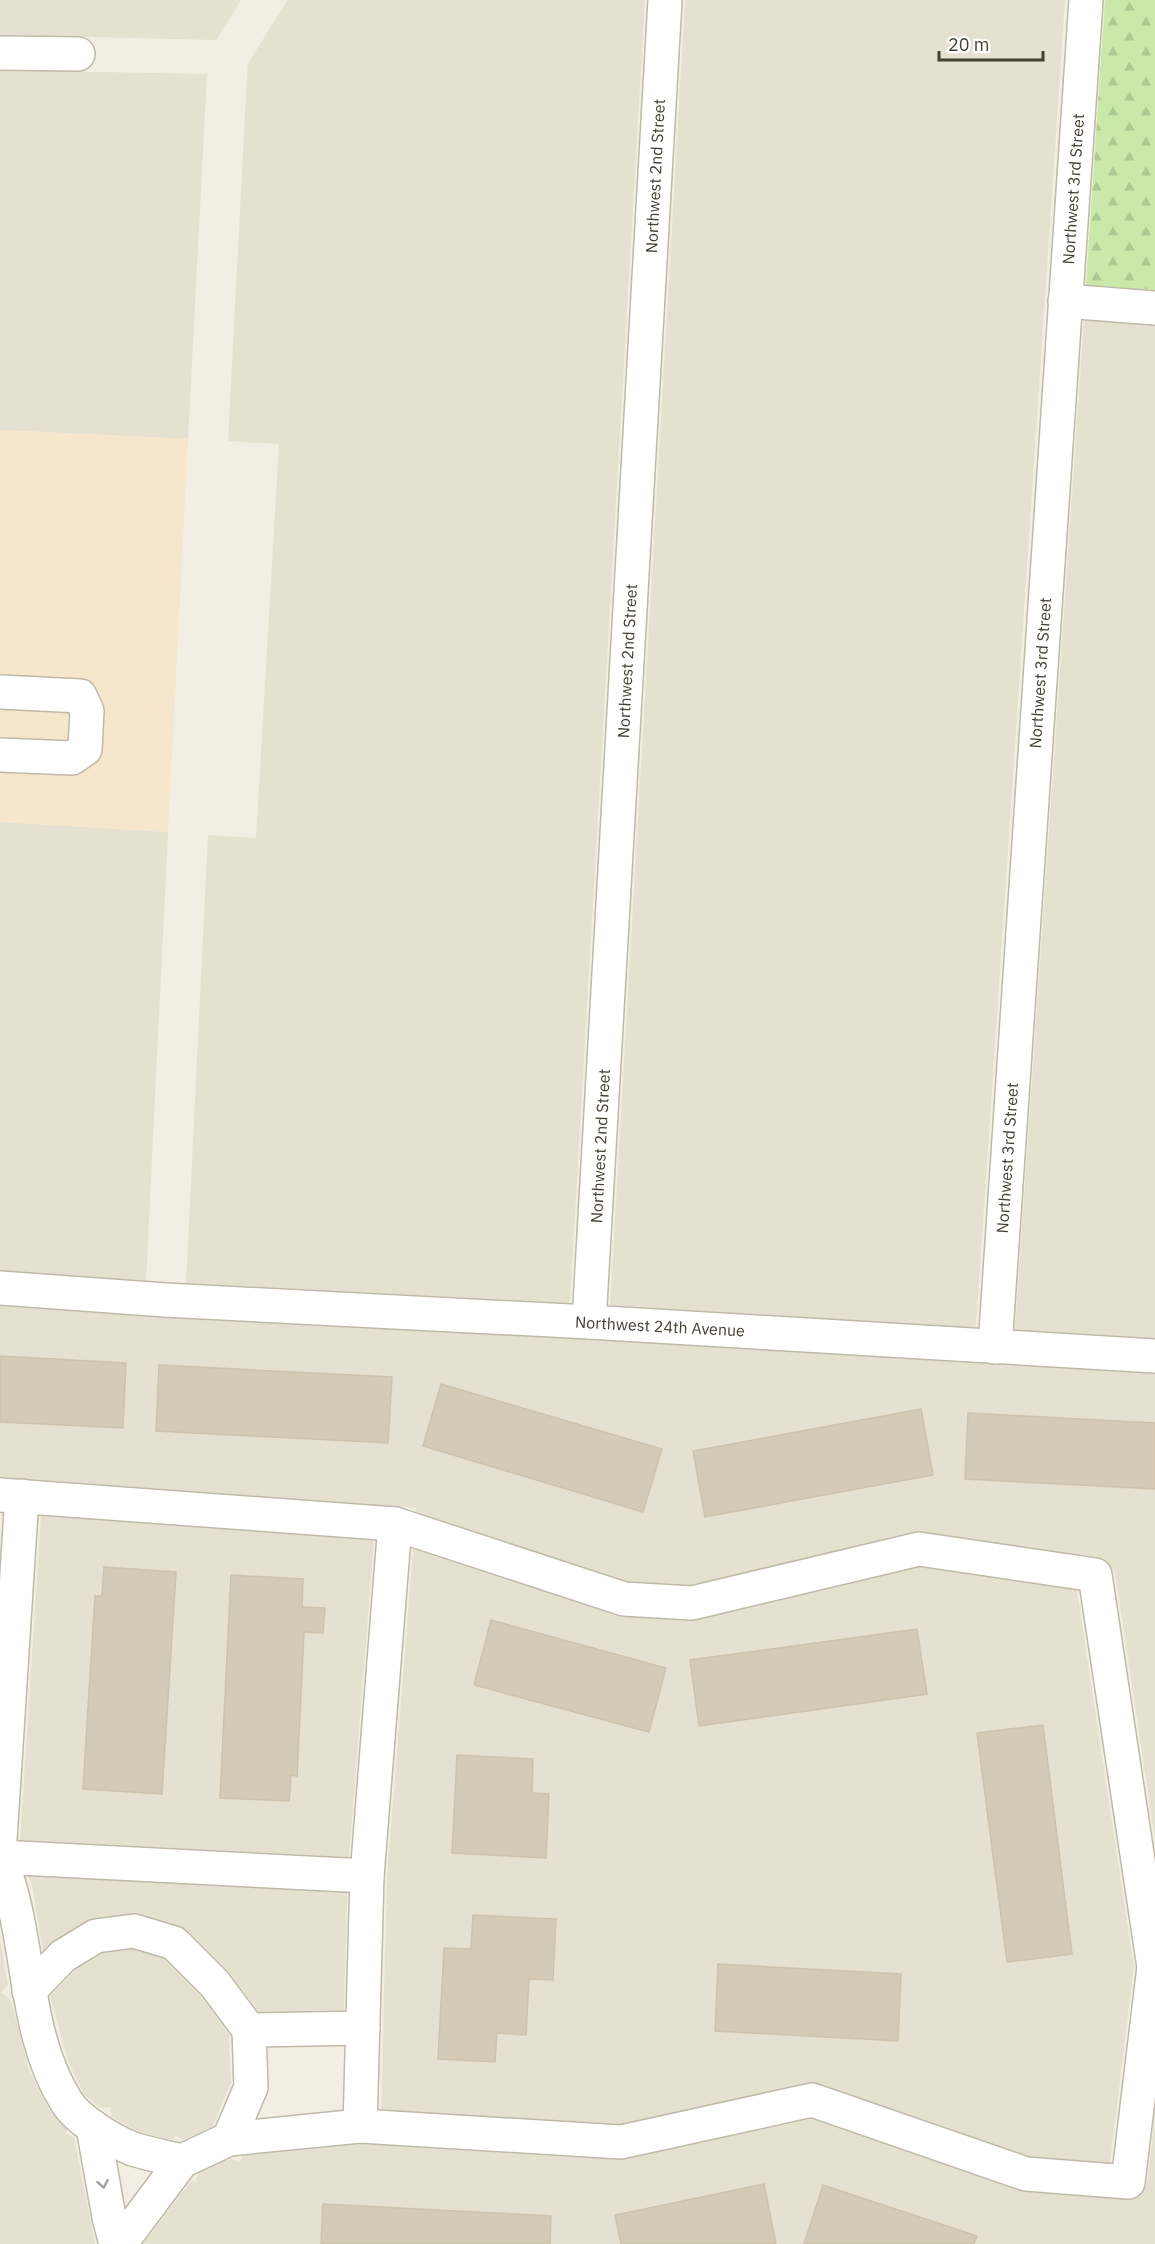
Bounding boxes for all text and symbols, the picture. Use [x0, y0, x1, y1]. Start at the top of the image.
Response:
scale bar [939, 24, 1042, 62]
text: 20 m [948, 33, 990, 56]
street label: Northwest 2nd Street [641, 98, 669, 254]
street label: Northwest 3rd Street [1058, 113, 1088, 265]
street label: Northwest 2nd Street [613, 583, 641, 739]
street label: Northwest 3rd Street [1025, 597, 1055, 749]
street label: Northwest 2nd Street [586, 1068, 614, 1224]
street label: Northwest 3rd Street [992, 1082, 1022, 1234]
street label: Northwest 24th Avenue [575, 1312, 746, 1340]
one-way arrow [96, 2179, 109, 2189]

